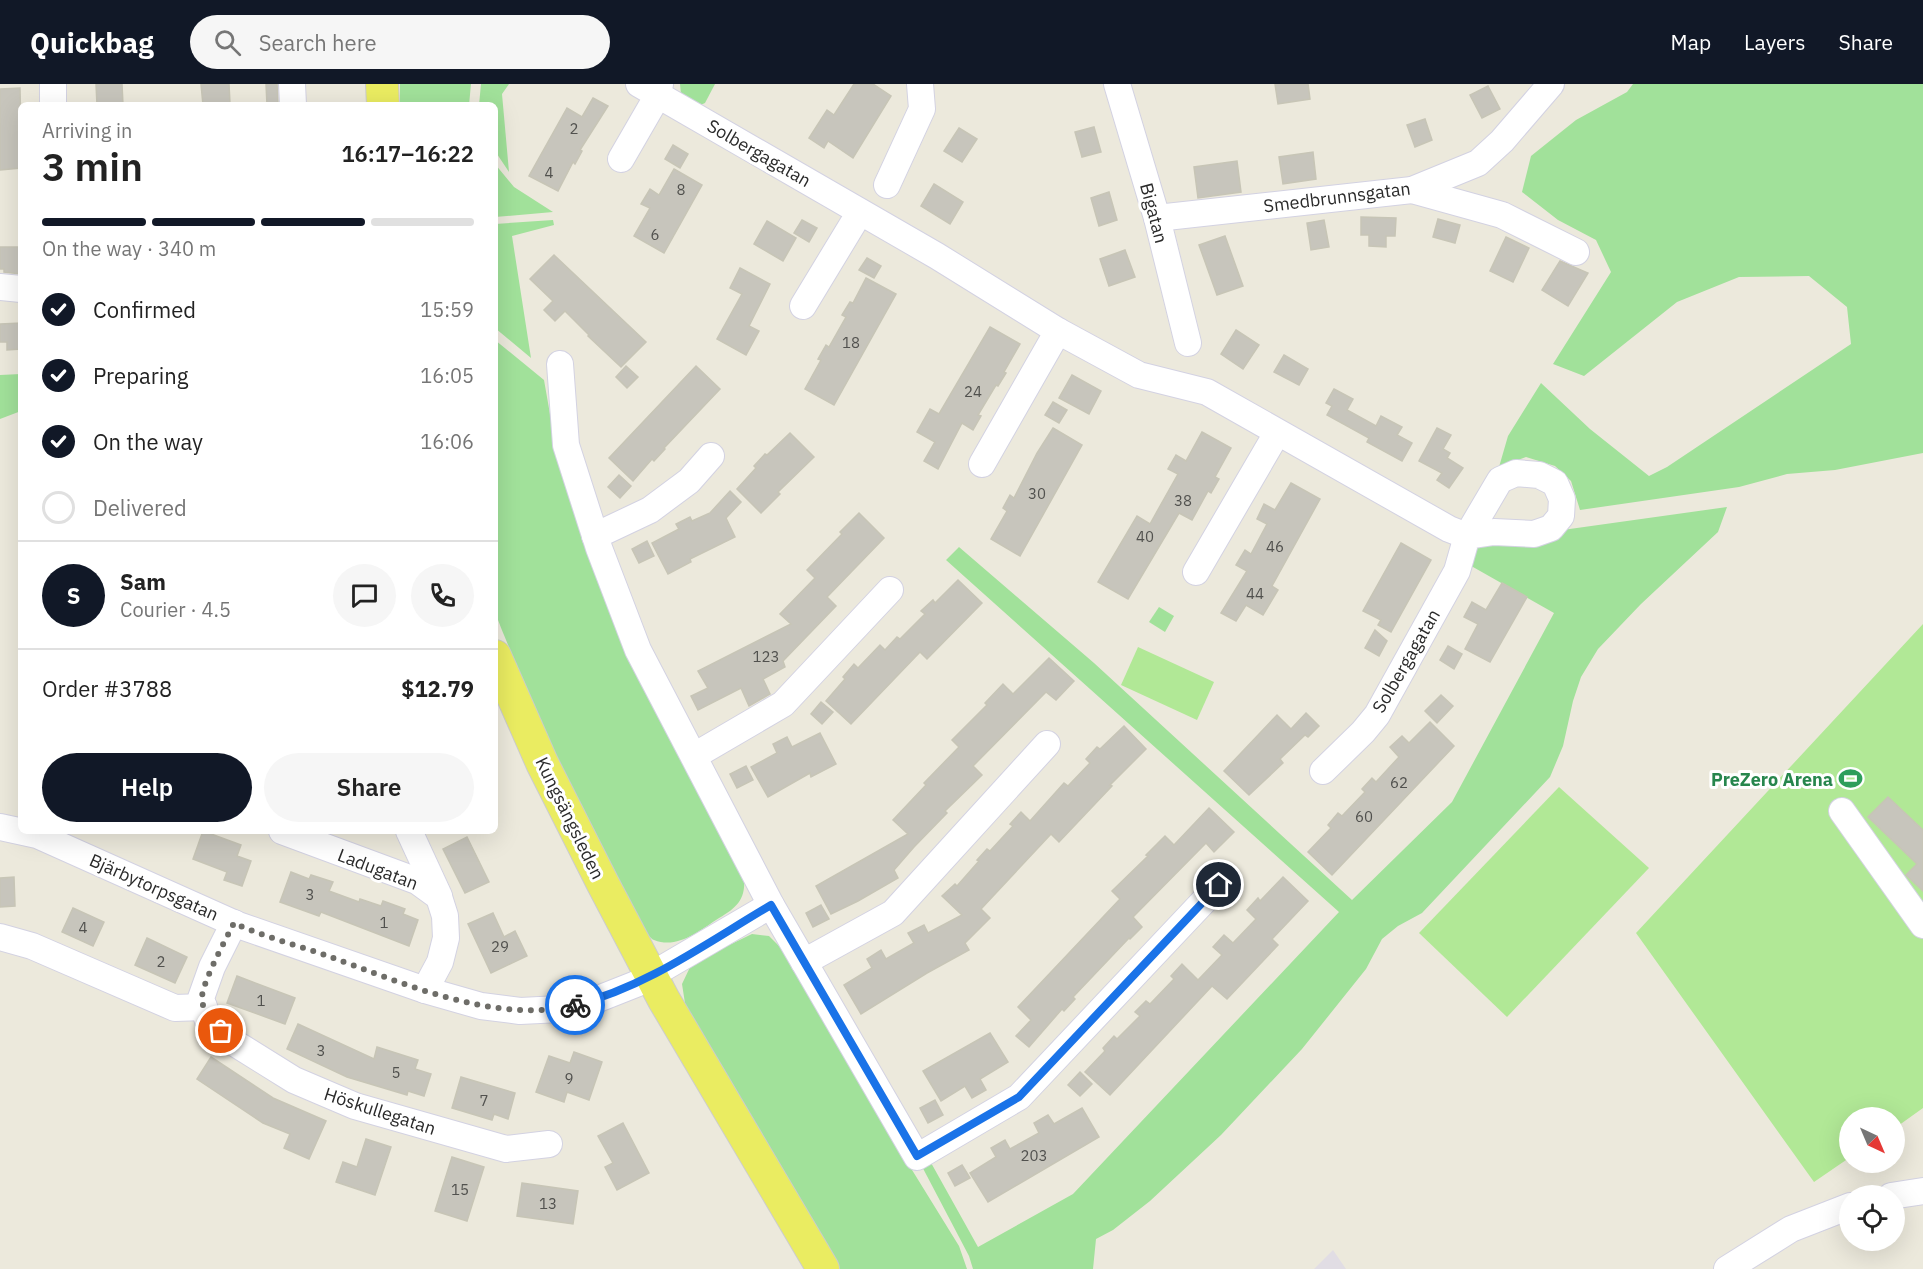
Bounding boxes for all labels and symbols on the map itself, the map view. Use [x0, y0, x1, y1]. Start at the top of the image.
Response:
street label: Solbergagatan [703, 114, 815, 192]
house number: 2 [569, 119, 579, 138]
house number: 4 [544, 163, 554, 182]
street label: Smedbrunnsgatan [1262, 177, 1412, 217]
house number: 8 [676, 180, 686, 199]
street label: Bigatan [1135, 180, 1173, 246]
house number: 6 [650, 225, 660, 244]
house number: 18 [842, 333, 860, 352]
house number: 24 [964, 382, 982, 401]
house number: 30 [1028, 484, 1046, 503]
house number: 38 [1174, 491, 1192, 510]
house number: 40 [1136, 527, 1154, 546]
house number: 46 [1266, 537, 1284, 556]
house number: 44 [1246, 584, 1264, 603]
street label: Solbergagatan [1367, 605, 1445, 717]
house number: 123 [752, 647, 780, 666]
street label: Kungsängsleden [530, 753, 610, 883]
sports icon: PreZero Arena [1838, 766, 1864, 792]
place label: PreZero Arena [1711, 768, 1833, 791]
house number: 62 [1390, 773, 1408, 792]
house number: 60 [1355, 807, 1373, 826]
street label: Ladugatan [334, 843, 422, 895]
street label: Bjärbytorpsgatan [86, 848, 222, 926]
pin [1193, 859, 1244, 910]
house number: 3 [305, 885, 315, 904]
house number: 1 [379, 913, 389, 932]
house number: 4 [78, 918, 88, 937]
house number: 29 [491, 937, 509, 956]
house number: 2 [156, 952, 166, 971]
courier [545, 975, 605, 1035]
house number: 1 [256, 991, 266, 1010]
pin [195, 1005, 246, 1056]
house number: 3 [316, 1041, 326, 1060]
house number: 5 [391, 1063, 401, 1082]
house number: 9 [564, 1069, 574, 1088]
street label: Höskullegatan [321, 1082, 439, 1140]
house number: 7 [479, 1091, 489, 1110]
north arrow [1839, 1107, 1905, 1173]
house number: 203 [1020, 1146, 1048, 1165]
house number: 15 [451, 1180, 469, 1199]
house number: 13 [539, 1194, 557, 1213]

